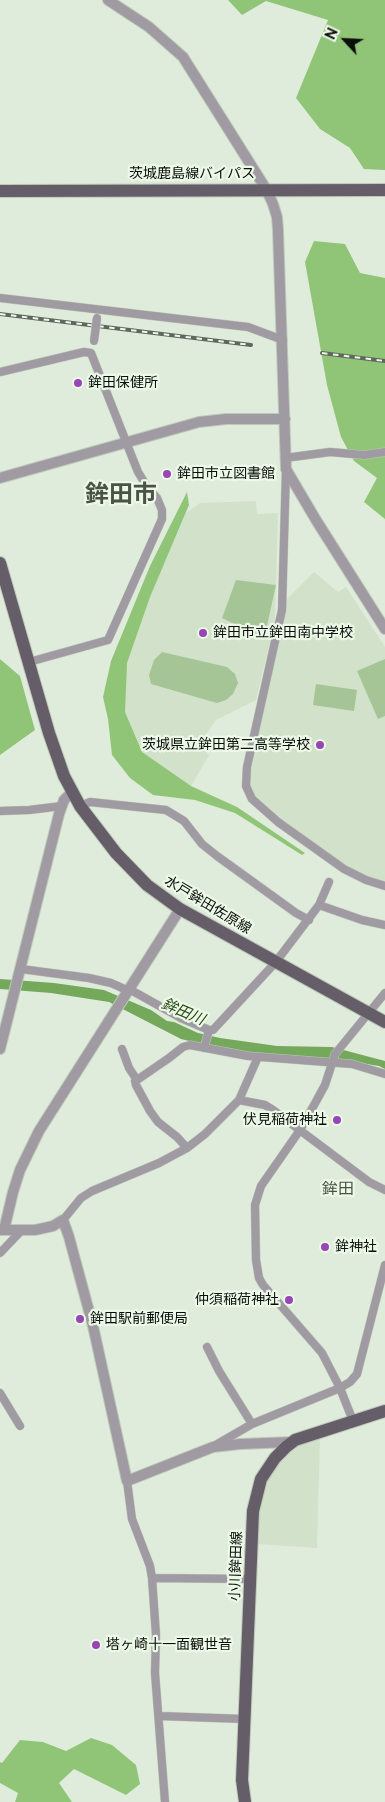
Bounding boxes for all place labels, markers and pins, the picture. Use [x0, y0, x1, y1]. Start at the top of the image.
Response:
place label: 鉾田保健所 [88, 375, 158, 391]
marker: 鉾田保健所 [72, 377, 84, 389]
place label: 鉾田市立図書館 [177, 466, 275, 482]
marker: 鉾田市立図書館 [161, 468, 173, 480]
place label: 鉾田市立鉾田南中学校 [213, 625, 353, 641]
marker: 鉾田市立鉾田南中学校 [197, 627, 209, 639]
place label: 茨城県立鉾田第二高等学校 [142, 737, 310, 753]
marker: 茨城県立鉾田第二高等学校 [314, 739, 326, 751]
place label: 伏見稲荷神社 [243, 1112, 327, 1128]
marker: 伏見稲荷神社 [331, 1114, 343, 1126]
place label: 鉾神社 [335, 1239, 377, 1255]
marker: 鉾神社 [319, 1241, 331, 1253]
place label: 仲須稲荷神社 [195, 1292, 279, 1308]
marker: 仲須稲荷神社 [283, 1294, 295, 1306]
place label: 鉾田駅前郵便局 [90, 1311, 188, 1327]
marker: 鉾田駅前郵便局 [74, 1313, 86, 1325]
place label: 塔ヶ崎十一面観世音 [106, 1637, 232, 1653]
marker: 塔ヶ崎十一面観世音 [90, 1639, 102, 1651]

